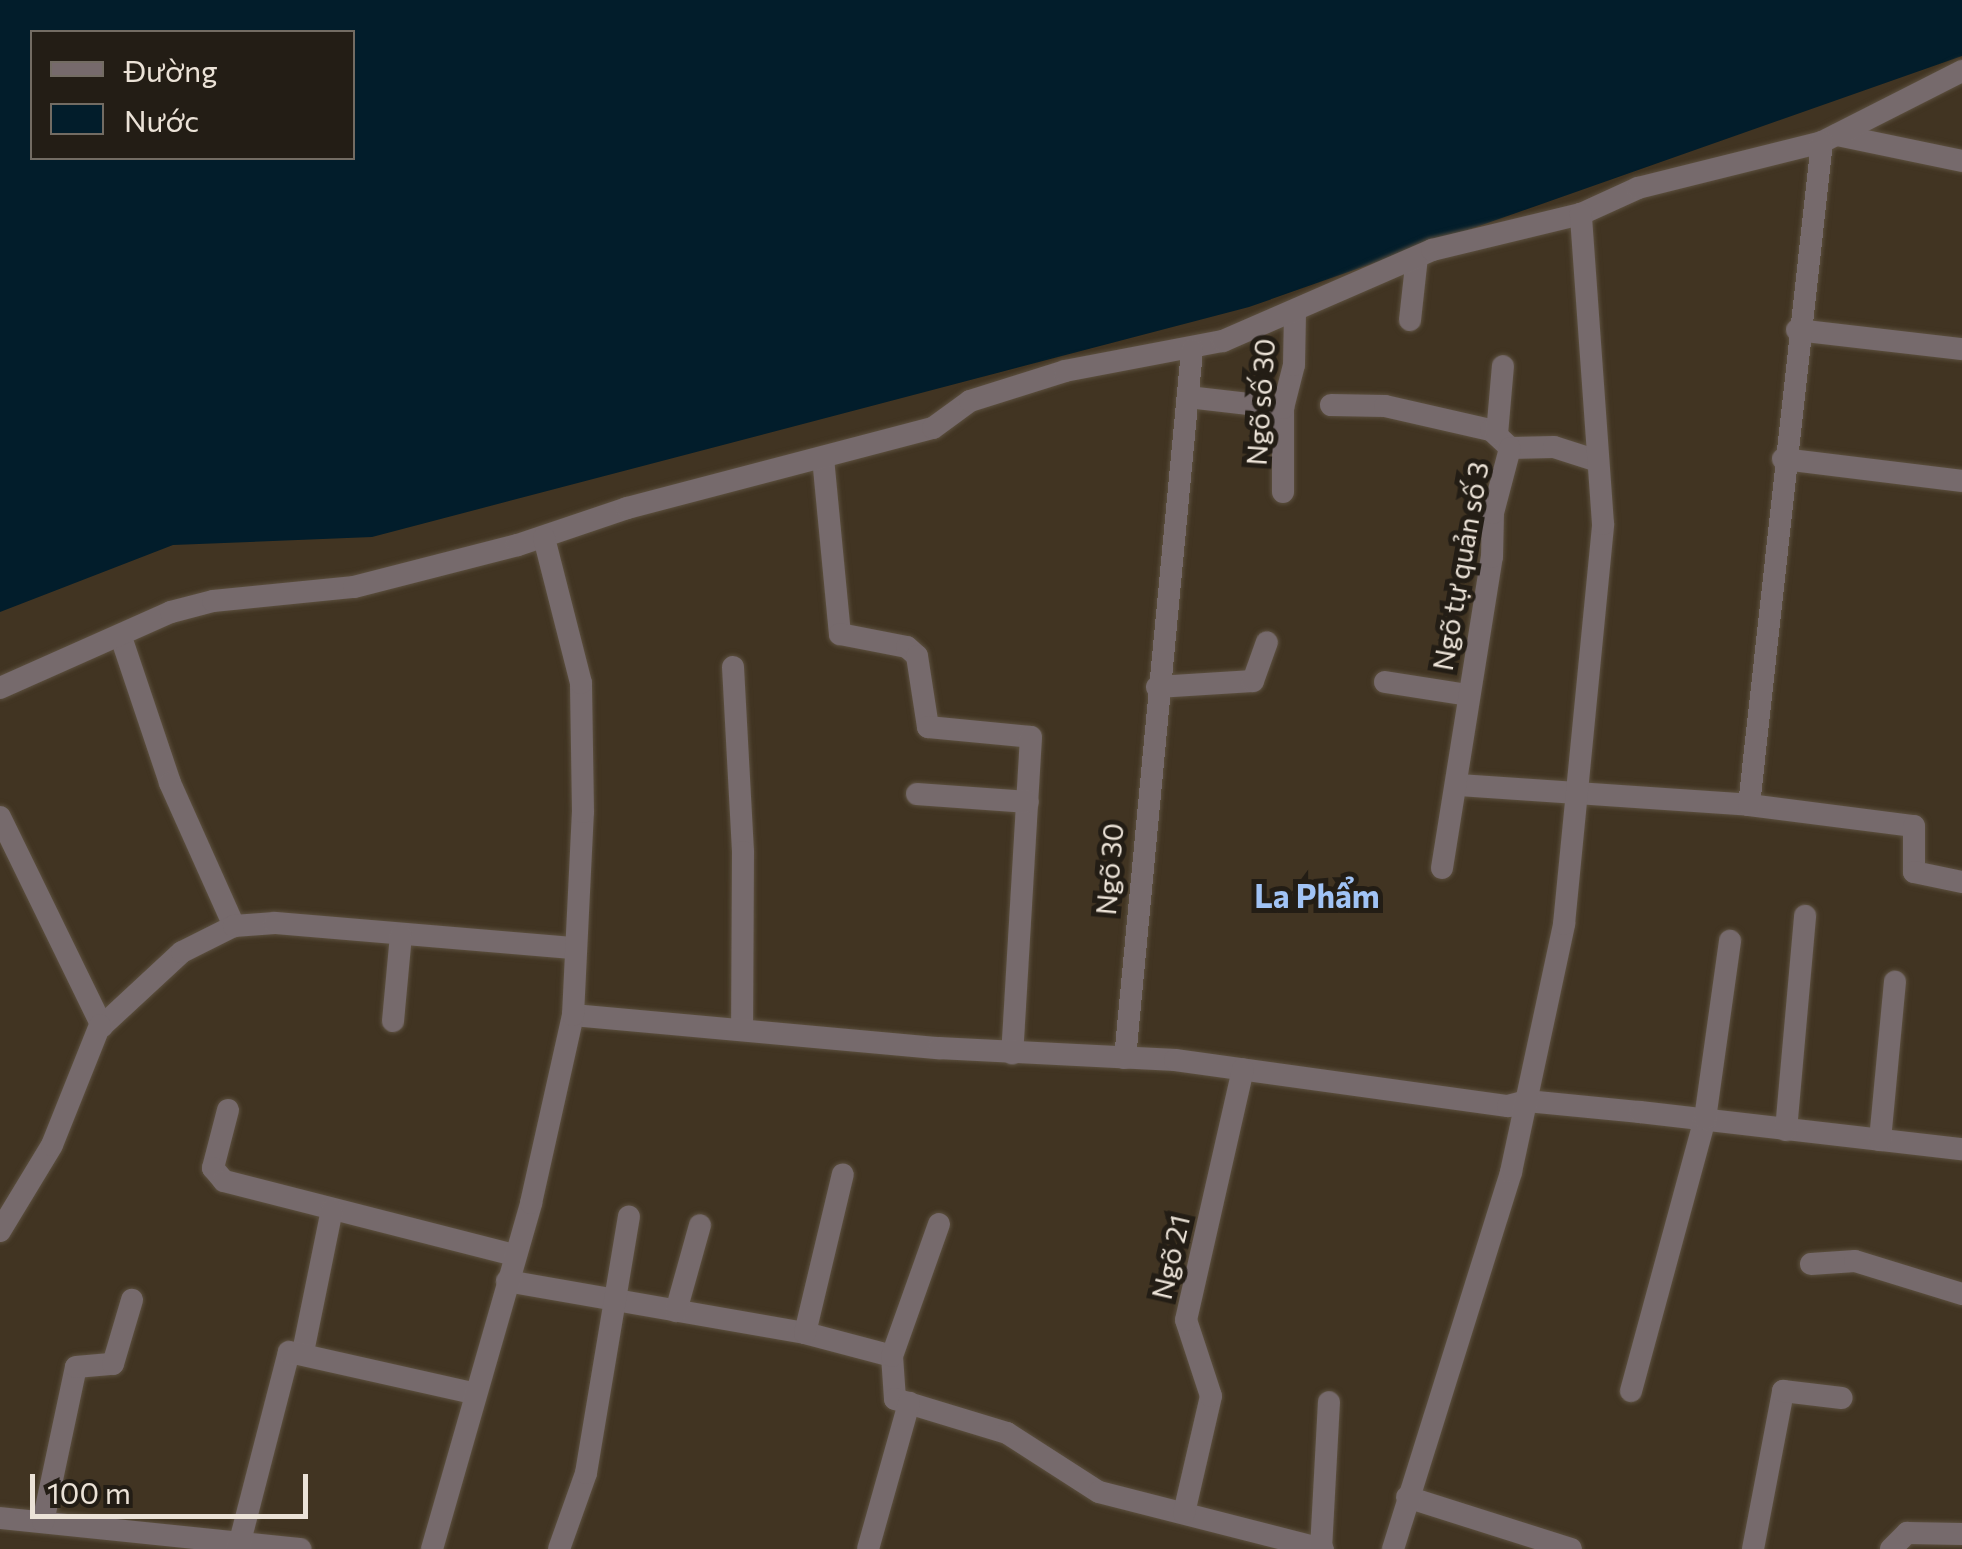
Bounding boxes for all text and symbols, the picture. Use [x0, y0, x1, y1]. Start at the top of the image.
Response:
legend [30, 30, 355, 160]
text: Đường [124, 51, 218, 88]
text: Nước [124, 101, 199, 138]
street label: Ngõ số 30 [1239, 337, 1281, 467]
street label: Ngõ tự quản số 3 [1425, 459, 1495, 673]
street label: Ngõ 30 [1088, 822, 1130, 916]
district label: La Phẩm [1254, 876, 1380, 914]
street label: Ngõ 21 [1144, 1212, 1196, 1302]
scale bar [35, 1454, 312, 1516]
text: 100 m [47, 1473, 131, 1510]

